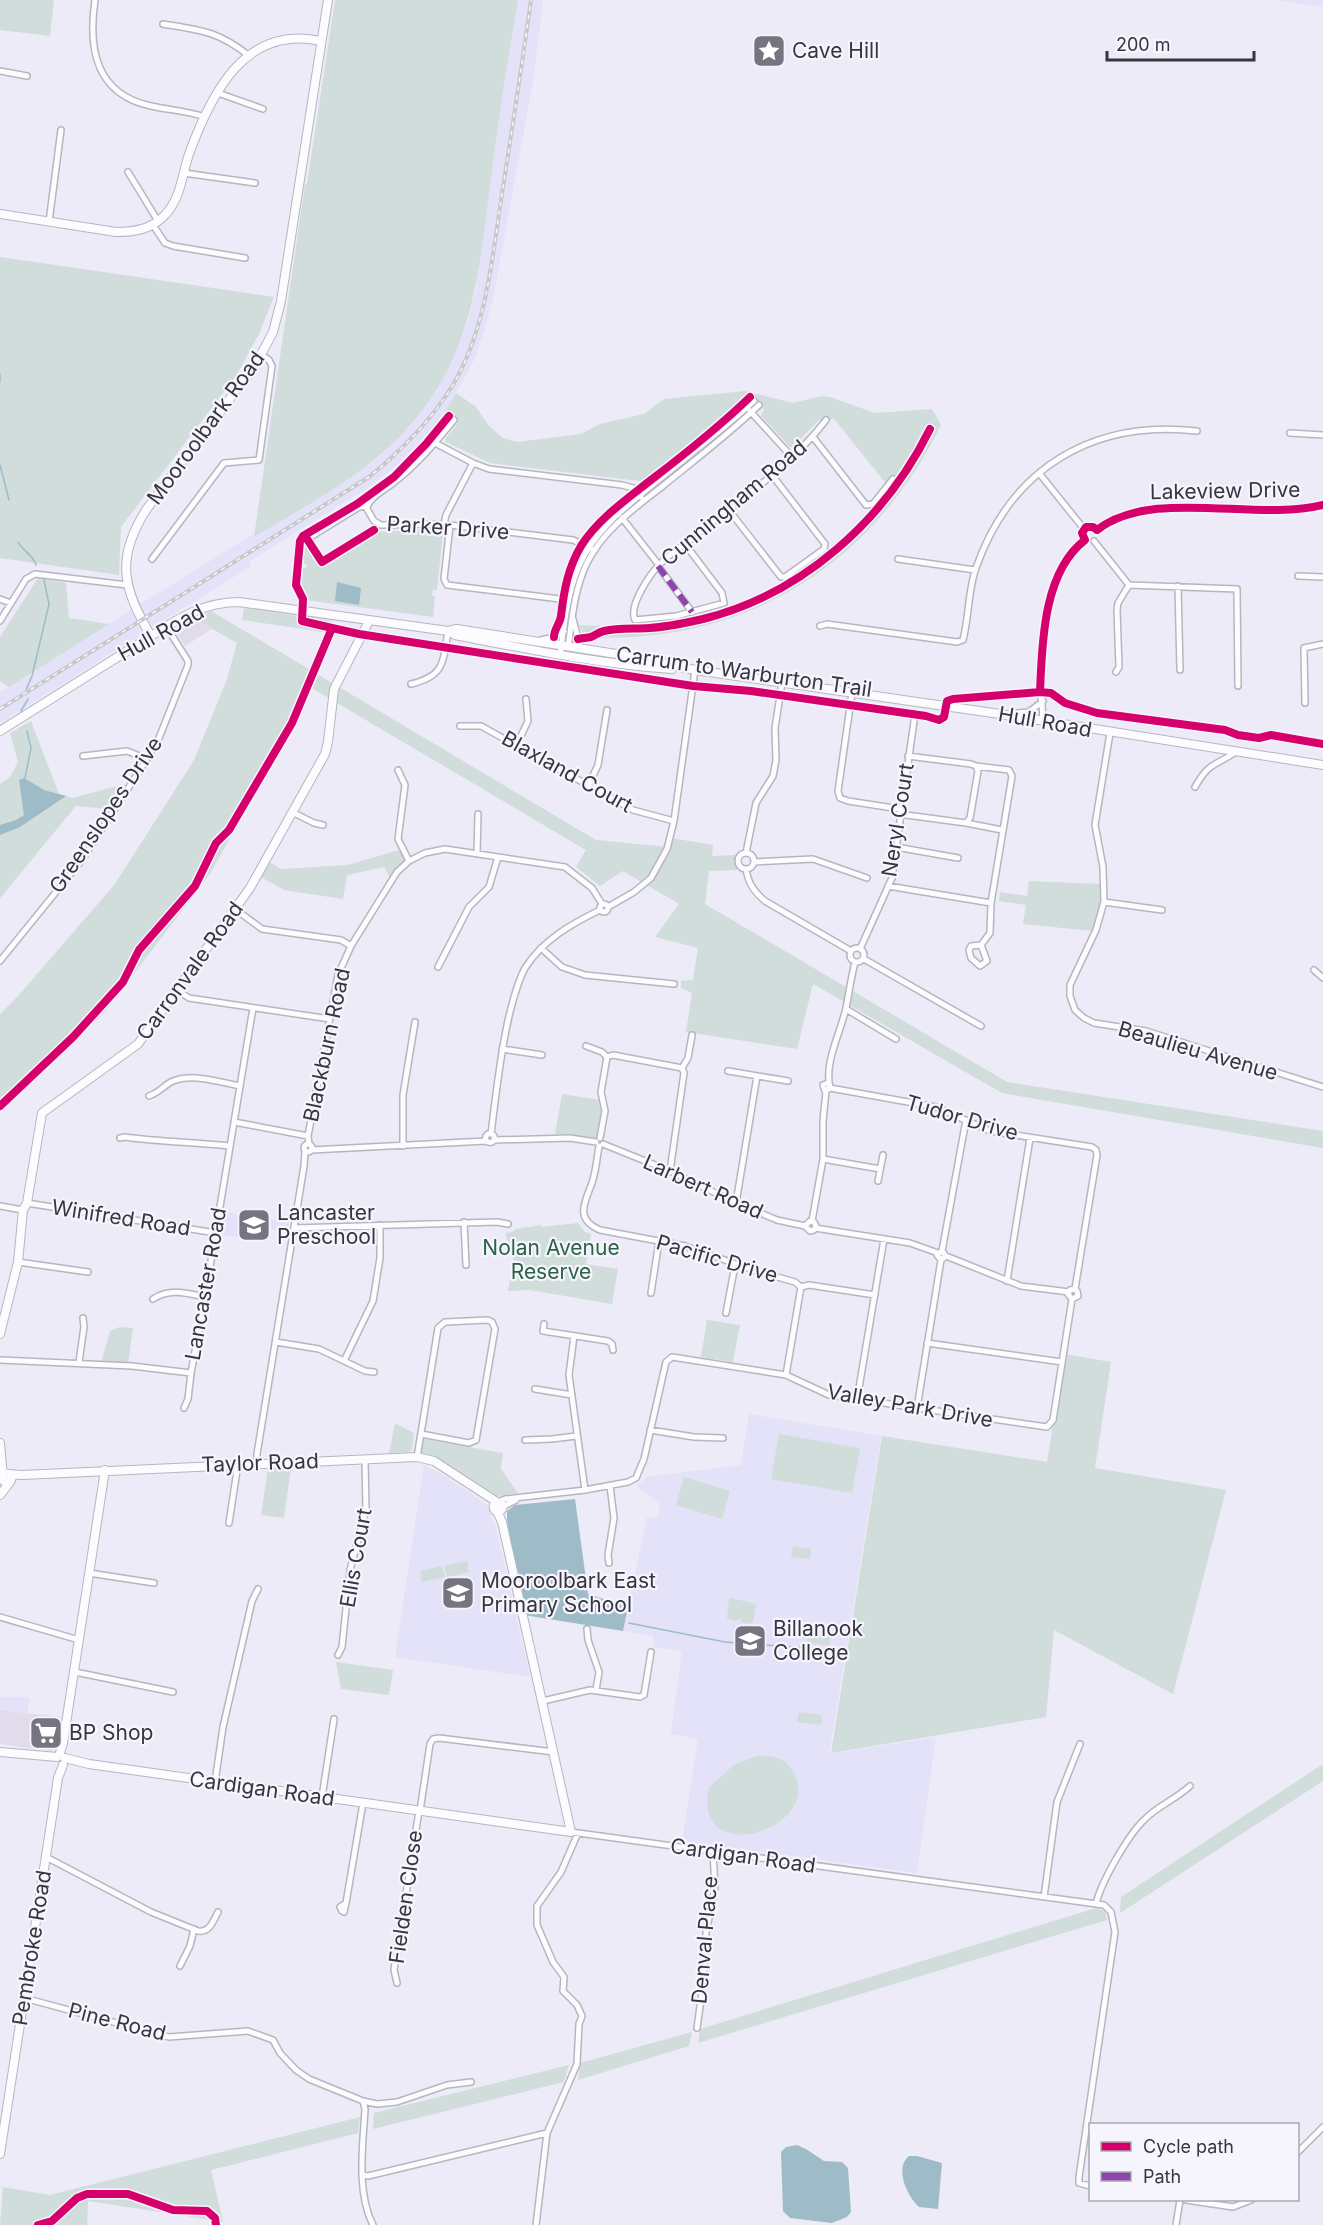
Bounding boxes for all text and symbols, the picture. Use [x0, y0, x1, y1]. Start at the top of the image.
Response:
scale bar [1107, 24, 1254, 62]
place icon: Cave Hill [751, 33, 787, 69]
text: 200 m [1116, 34, 1171, 55]
place label: Cave Hill [792, 38, 879, 63]
street label: Mooroolbark Road [142, 346, 270, 509]
street label: Cunningham Road [656, 435, 811, 571]
street label: Lakeview Drive [1150, 477, 1300, 504]
street label: Parker Drive [386, 511, 510, 544]
street label: Hull Road [113, 599, 208, 666]
street label: Carrum to Warburton Trail [615, 641, 874, 702]
street label: Hull Road [996, 701, 1094, 742]
street label: Blaxland Court [498, 725, 637, 818]
street label: Greenslopes Drive [44, 732, 167, 898]
street label: Neryl Court [876, 761, 919, 878]
street label: Carronvale Road [131, 897, 248, 1045]
street label: Blackburn Road [298, 966, 355, 1124]
street label: Beaulieu Avenue [1115, 1016, 1281, 1085]
street label: Tudor Drive [903, 1090, 1021, 1145]
street label: Larbert Road [639, 1149, 767, 1224]
street label: Winifred Road [50, 1194, 192, 1241]
place label: Lancaster Preschool [277, 1200, 376, 1249]
street label: Lancaster Road [180, 1206, 231, 1362]
school or university icon: Lancaster Preschool [236, 1207, 272, 1243]
street label: Pacific Drive [654, 1229, 781, 1288]
park label: Nolan Avenue Reserve [482, 1235, 620, 1284]
street label: Valley Park Drive [825, 1379, 995, 1432]
street label: Taylor Road [201, 1448, 319, 1477]
street label: Ellis Court [334, 1506, 377, 1609]
place label: Mooroolbark East Primary School [481, 1568, 656, 1617]
school or university icon: Mooroolbark East Primary School [440, 1575, 476, 1611]
place label: Billanook College [773, 1616, 863, 1665]
school or university icon: Billanook College [732, 1623, 768, 1659]
supermarket icon: BP Shop [28, 1715, 64, 1751]
place label: BP Shop [69, 1720, 153, 1745]
street label: Cardigan Road [188, 1766, 336, 1811]
street label: Fielden Close [384, 1829, 427, 1965]
street label: Cardigan Road [669, 1833, 817, 1878]
street label: Pembroke Road [7, 1869, 56, 2027]
street label: Denval Place [686, 1875, 723, 2005]
street label: Pine Road [66, 1997, 169, 2046]
legend [1089, 2123, 1299, 2201]
text: Cycle path [1143, 2136, 1234, 2157]
text: Path [1143, 2166, 1181, 2187]

